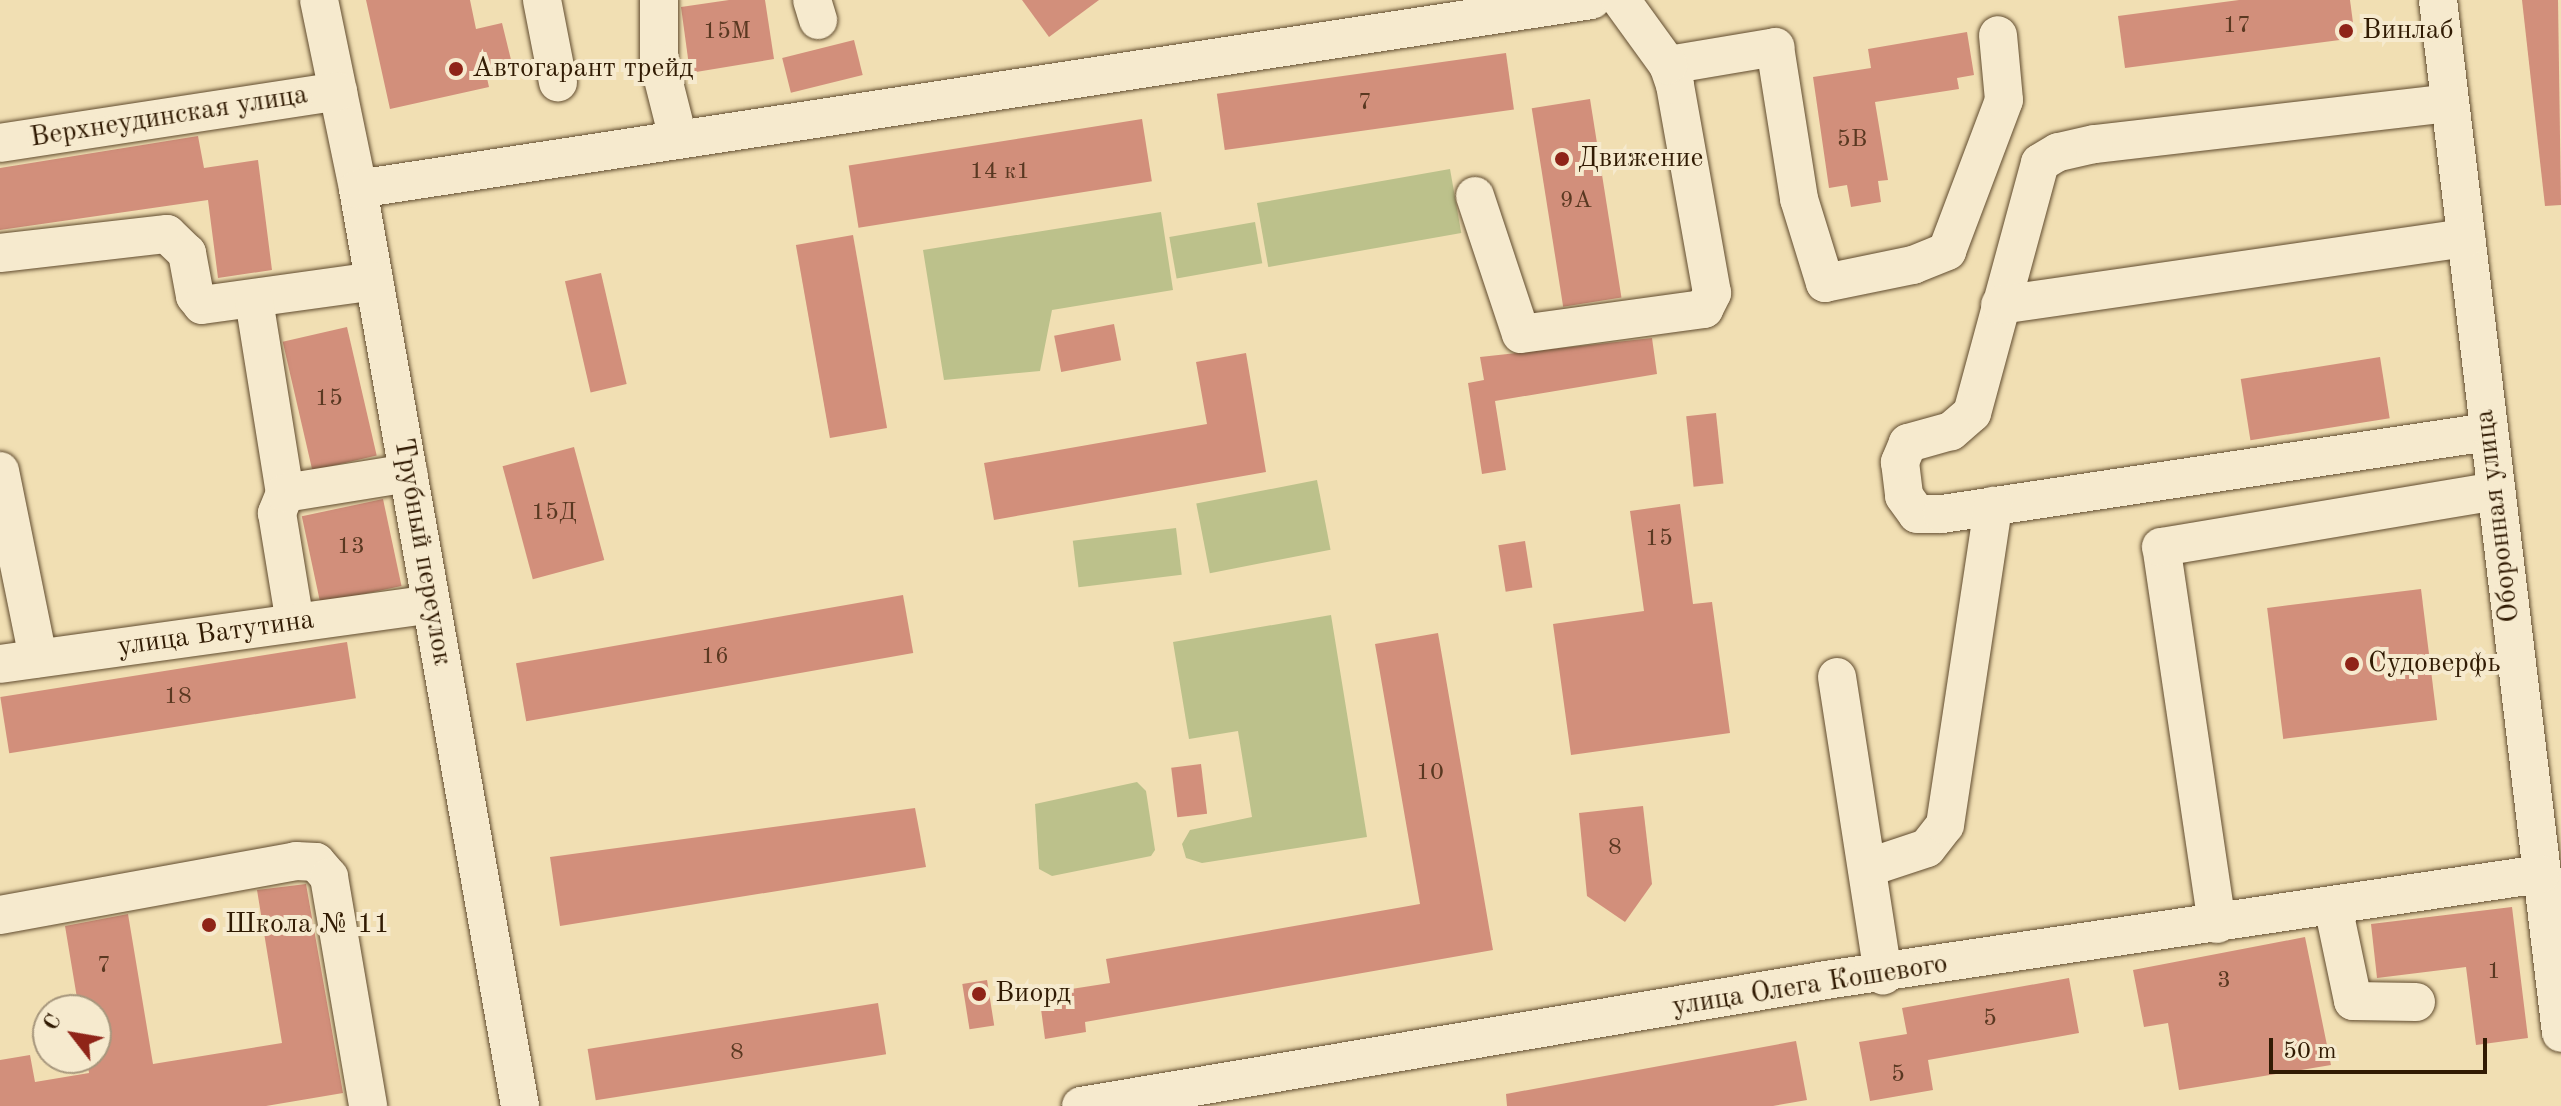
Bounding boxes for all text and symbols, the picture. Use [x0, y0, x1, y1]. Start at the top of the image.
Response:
house number: 17 [2223, 13, 2251, 41]
place label: Винлаб [2362, 14, 2454, 48]
house number: 15М [703, 19, 751, 47]
marker: Винлаб [2337, 22, 2355, 40]
place label: Автогарант трейд [472, 52, 693, 86]
marker: Автогарант трейд [447, 60, 465, 78]
street label: Верхнеудинская улица [28, 78, 310, 156]
house number: 7 [1358, 90, 1372, 118]
house number: 5В [1837, 127, 1867, 155]
place label: Движение [1578, 142, 1703, 176]
marker: Движение [1553, 150, 1571, 168]
house number: 14 к1 [970, 159, 1030, 187]
house number: 9А [1560, 188, 1592, 216]
house number: 15 [315, 386, 343, 414]
street label: Оборонная улица [2468, 408, 2528, 624]
street label: Трубный переулок [385, 436, 459, 668]
house number: 15Д [531, 500, 577, 528]
house number: 15 [1645, 526, 1673, 554]
house number: 13 [337, 534, 365, 562]
street label: улица Ватутина [116, 604, 316, 664]
house number: 16 [701, 644, 729, 672]
place label: Судоверфь [2368, 647, 2500, 681]
marker: Судоверфь [2343, 655, 2361, 673]
house number: 18 [164, 684, 192, 712]
house number: 10 [1416, 760, 1444, 788]
house number: 8 [1608, 835, 1622, 863]
place label: Школа № 11 [225, 908, 390, 942]
marker: Школа № 11 [200, 916, 218, 934]
street label: улица Олега Кошевого [1670, 948, 1950, 1024]
house number: 7 [97, 953, 111, 981]
house number: 1 [2487, 959, 2501, 987]
house number: 3 [2217, 968, 2231, 996]
place label: Виорд [995, 977, 1071, 1011]
marker: Виорд [970, 985, 988, 1003]
north arrow [32, 994, 112, 1074]
house number: 5 [1983, 1006, 1997, 1034]
text: С [40, 1011, 66, 1035]
scale bar [2273, 1022, 2491, 1072]
house number: 8 [730, 1040, 744, 1068]
text: 50 m [2283, 1040, 2337, 1064]
house number: 5 [1891, 1062, 1905, 1090]

